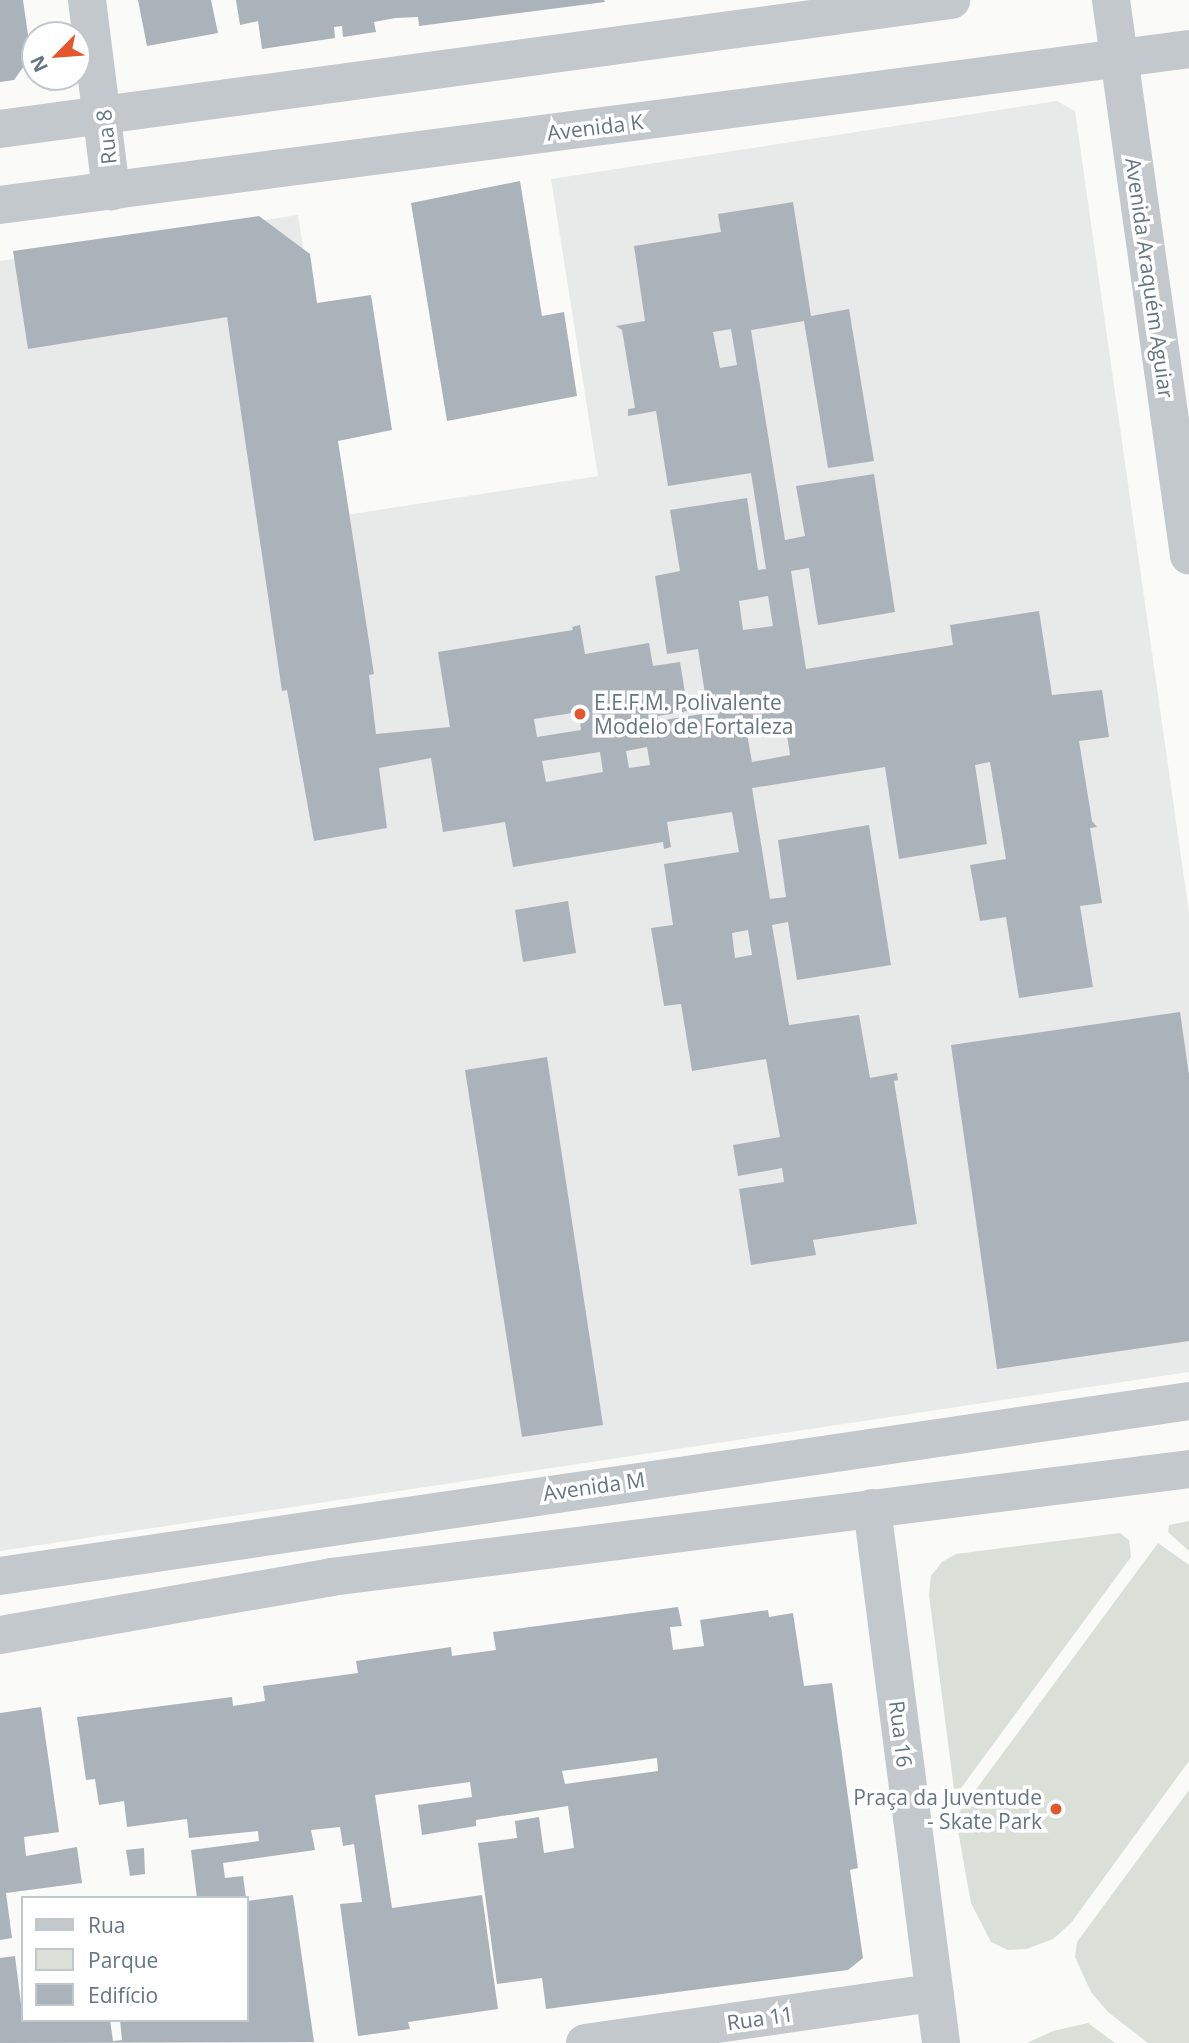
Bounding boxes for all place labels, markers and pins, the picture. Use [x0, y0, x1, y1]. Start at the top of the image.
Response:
place label: E.E.F.M. Polivalente Modelo de Fortaleza [594, 689, 793, 739]
marker: E.E.F.M. Polivalente Modelo de Fortaleza [572, 706, 588, 722]
place label: Praça da Juventude - Skate Park [853, 1784, 1042, 1834]
marker: Praça da Juventude - Skate Park [1048, 1801, 1064, 1817]

